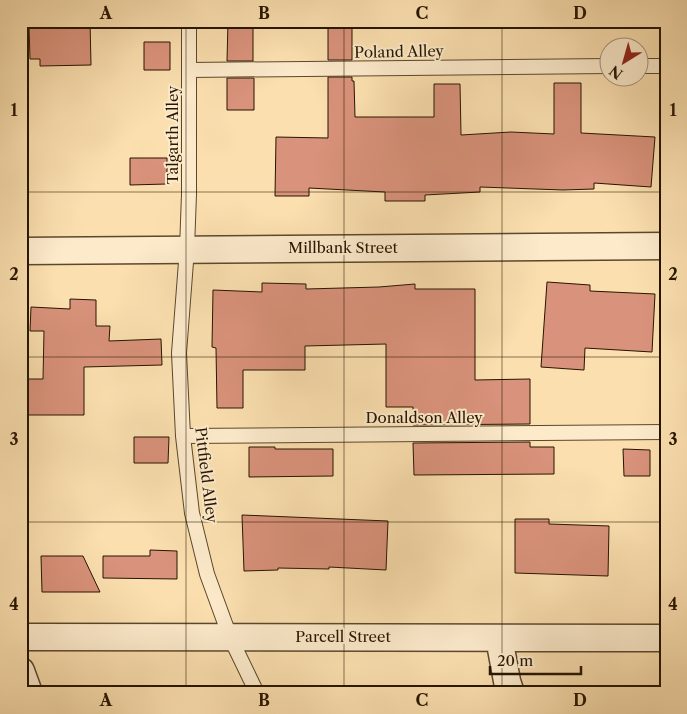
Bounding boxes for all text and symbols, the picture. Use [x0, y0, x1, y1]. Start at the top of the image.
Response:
text: A [99, 3, 113, 23]
text: B [258, 3, 270, 23]
text: C [416, 3, 428, 23]
text: D [573, 3, 587, 23]
north arrow [600, 38, 650, 88]
street label: Poland Alley [354, 41, 445, 62]
text: N [606, 62, 626, 83]
street label: Talgarth Alley [163, 85, 182, 184]
text: 1 [10, 100, 18, 120]
text: 1 [669, 100, 677, 120]
street label: Millbank Street [288, 238, 399, 257]
text: 2 [9, 264, 19, 284]
text: 2 [668, 264, 678, 284]
street label: Donaldson Alley [365, 408, 483, 427]
street label: Pittfield Alley [191, 426, 222, 525]
text: 3 [9, 429, 19, 449]
text: 3 [668, 429, 678, 449]
text: 4 [9, 594, 19, 614]
text: 4 [668, 594, 678, 614]
street label: Parcell Street [295, 627, 391, 646]
scale bar [490, 644, 581, 676]
text: 20 m [497, 651, 533, 670]
text: A [99, 690, 113, 710]
text: B [258, 690, 270, 710]
text: C [416, 690, 428, 710]
text: D [573, 690, 587, 710]

